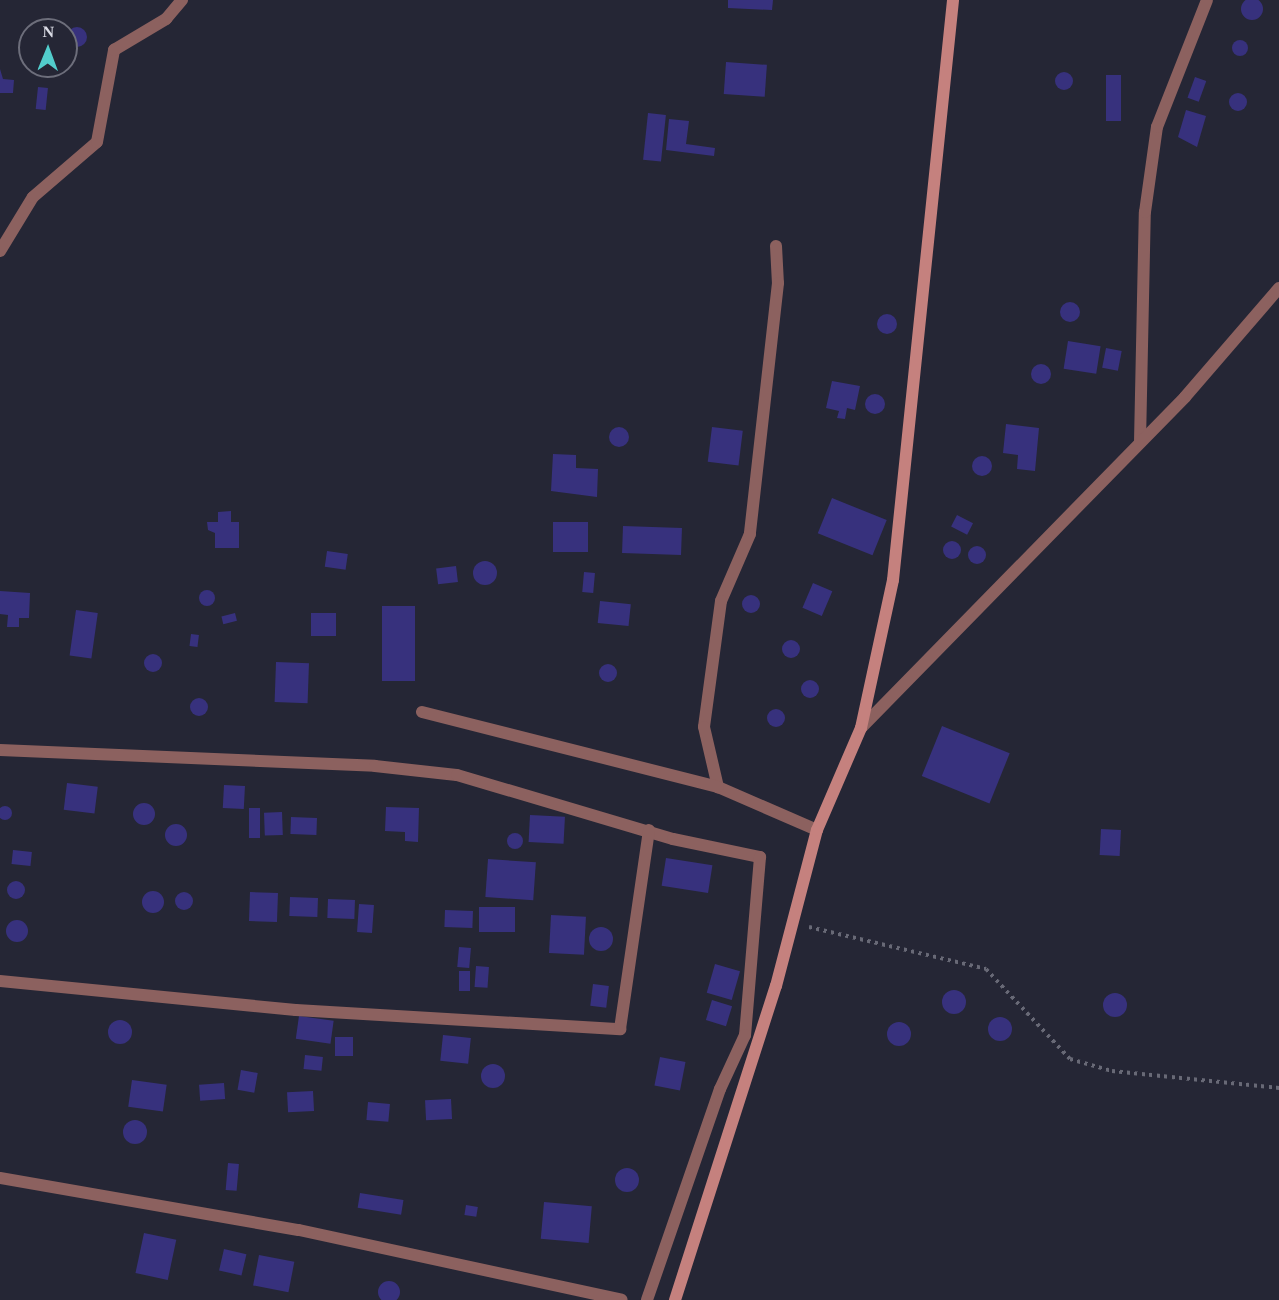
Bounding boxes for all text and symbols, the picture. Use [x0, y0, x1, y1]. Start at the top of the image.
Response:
north arrow [18, 18, 78, 78]
text: N [42, 23, 54, 40]

